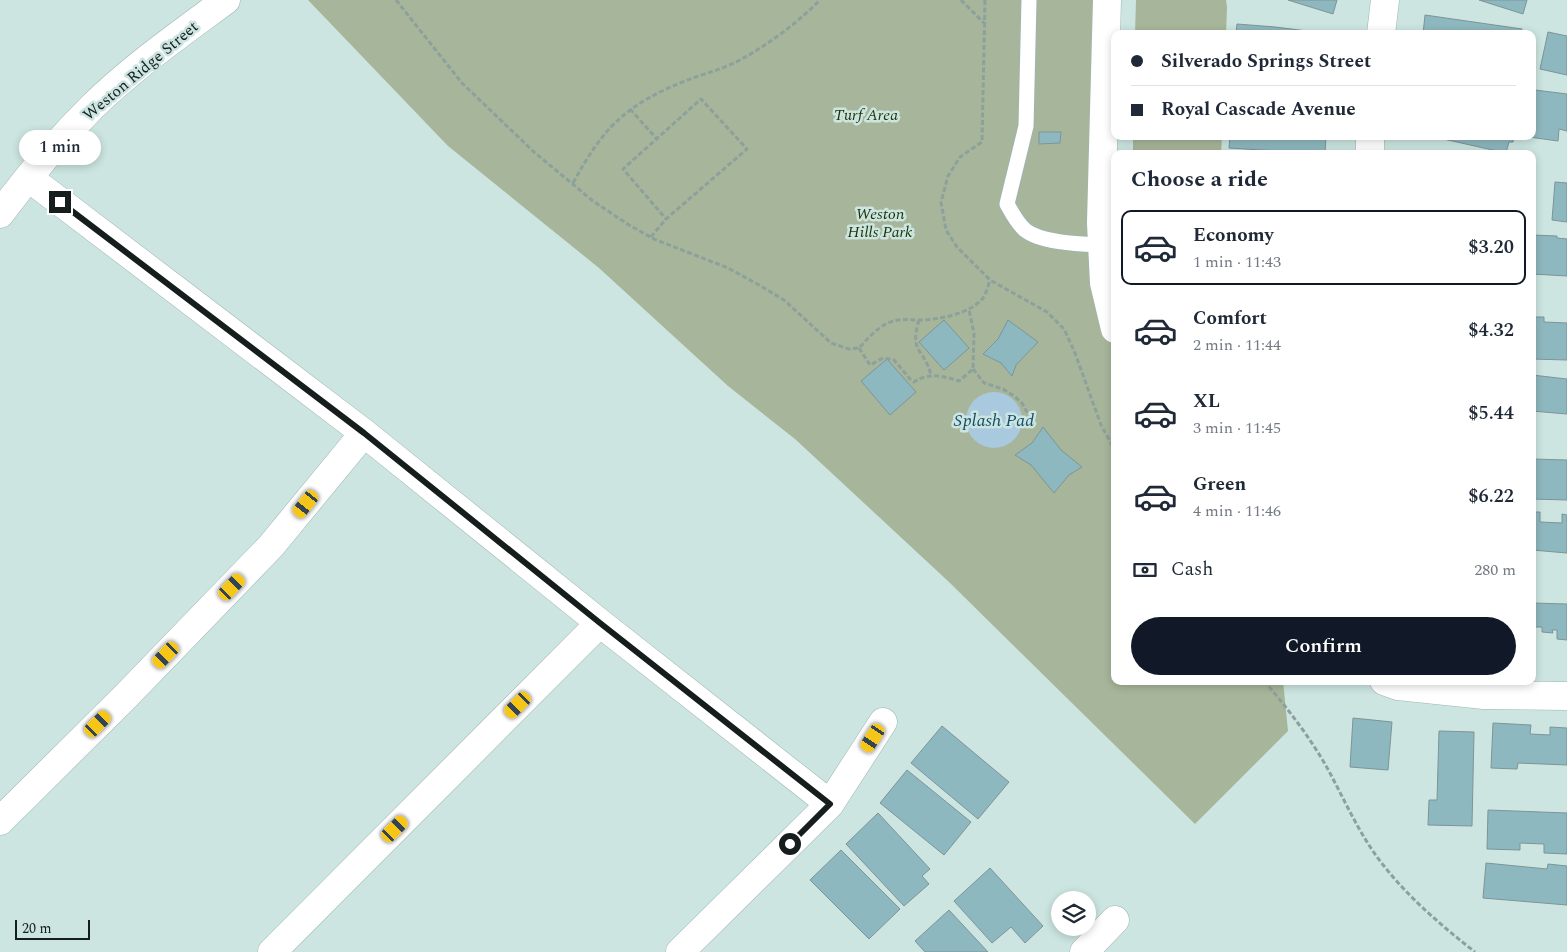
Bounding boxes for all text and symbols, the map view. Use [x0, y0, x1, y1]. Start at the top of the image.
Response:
street label: Weston Ridge Street [78, 15, 204, 126]
text: Silverado Springs Street [1161, 47, 1371, 76]
text: Royal Cascade Avenue [1161, 95, 1356, 124]
park label: Turf Area [834, 103, 898, 127]
callout: 1 min [19, 130, 101, 164]
text: 1 min [39, 135, 81, 159]
text: Choose a ride [1131, 163, 1268, 196]
route end [49, 191, 71, 213]
park label: Weston Hills Park [847, 202, 913, 244]
text: Economy [1193, 221, 1274, 250]
icon: car [1133, 225, 1178, 270]
text: $3.20 [1468, 233, 1514, 262]
text: 1 min · 11:43 [1193, 250, 1281, 274]
text: Comfort [1193, 304, 1267, 333]
icon: car [1133, 308, 1178, 353]
text: $4.32 [1468, 316, 1514, 345]
text: 2 min · 11:44 [1193, 333, 1281, 357]
text: XL [1193, 387, 1220, 416]
icon: car [1133, 391, 1178, 436]
text: $5.44 [1468, 399, 1514, 428]
water label: Splash Pad [954, 407, 1034, 434]
text: 3 min · 11:45 [1193, 416, 1281, 440]
text: Green [1193, 470, 1246, 499]
icon: car [1133, 474, 1178, 519]
text: $6.22 [1468, 482, 1514, 511]
car [290, 488, 321, 520]
text: 4 min · 11:46 [1193, 499, 1281, 523]
text: Cash [1171, 555, 1213, 584]
icon: cash [1131, 556, 1159, 584]
text: 280 m [1474, 558, 1516, 582]
car [216, 571, 247, 603]
button: Confirm [1131, 617, 1516, 675]
car [150, 639, 181, 671]
car [502, 689, 533, 721]
car [82, 708, 113, 740]
car [858, 721, 887, 755]
car [379, 813, 410, 845]
route start [779, 833, 801, 855]
map controls [1051, 891, 1096, 936]
button: layers [1051, 891, 1096, 936]
scale bar [15, 917, 90, 940]
text: 20 m [22, 918, 52, 939]

